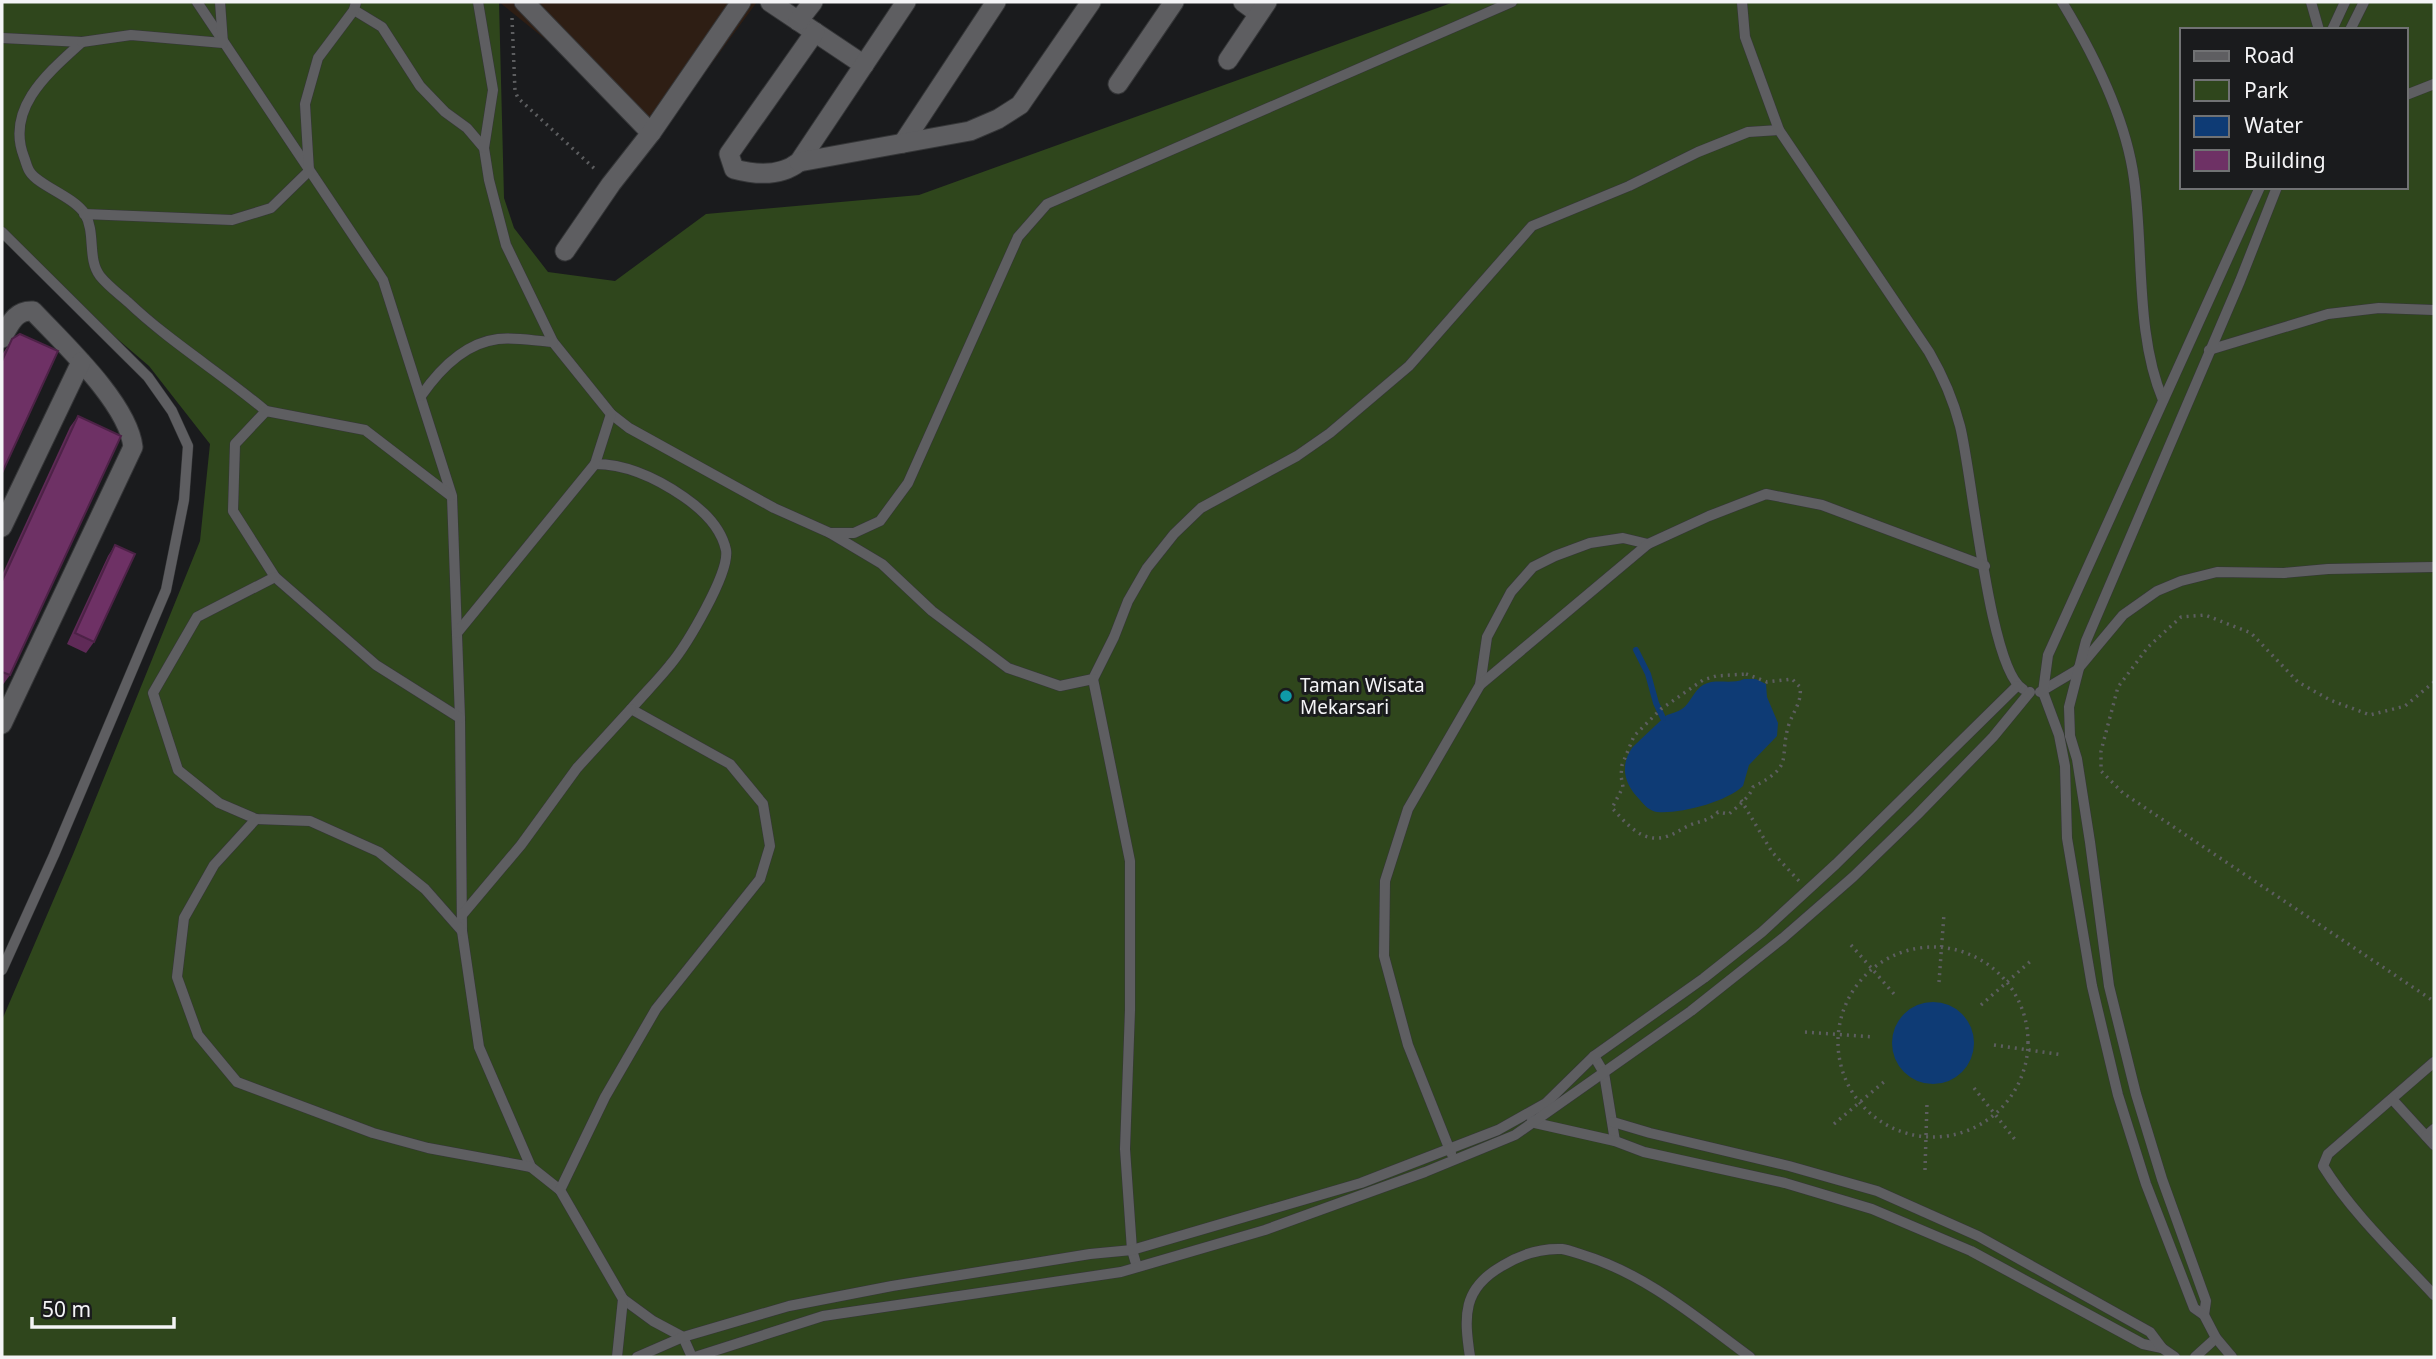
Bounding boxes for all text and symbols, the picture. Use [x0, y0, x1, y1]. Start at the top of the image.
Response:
legend [2180, 28, 2408, 189]
text: Road [2244, 41, 2294, 69]
text: Park [2244, 76, 2289, 104]
text: Water [2244, 111, 2303, 139]
text: Building [2244, 146, 2326, 174]
place label: Taman Wisata Mekarsari [1300, 672, 1425, 720]
marker: Taman Wisata Mekarsari [1278, 688, 1294, 704]
scale bar [32, 1286, 173, 1330]
text: 50 m [42, 1295, 91, 1323]

